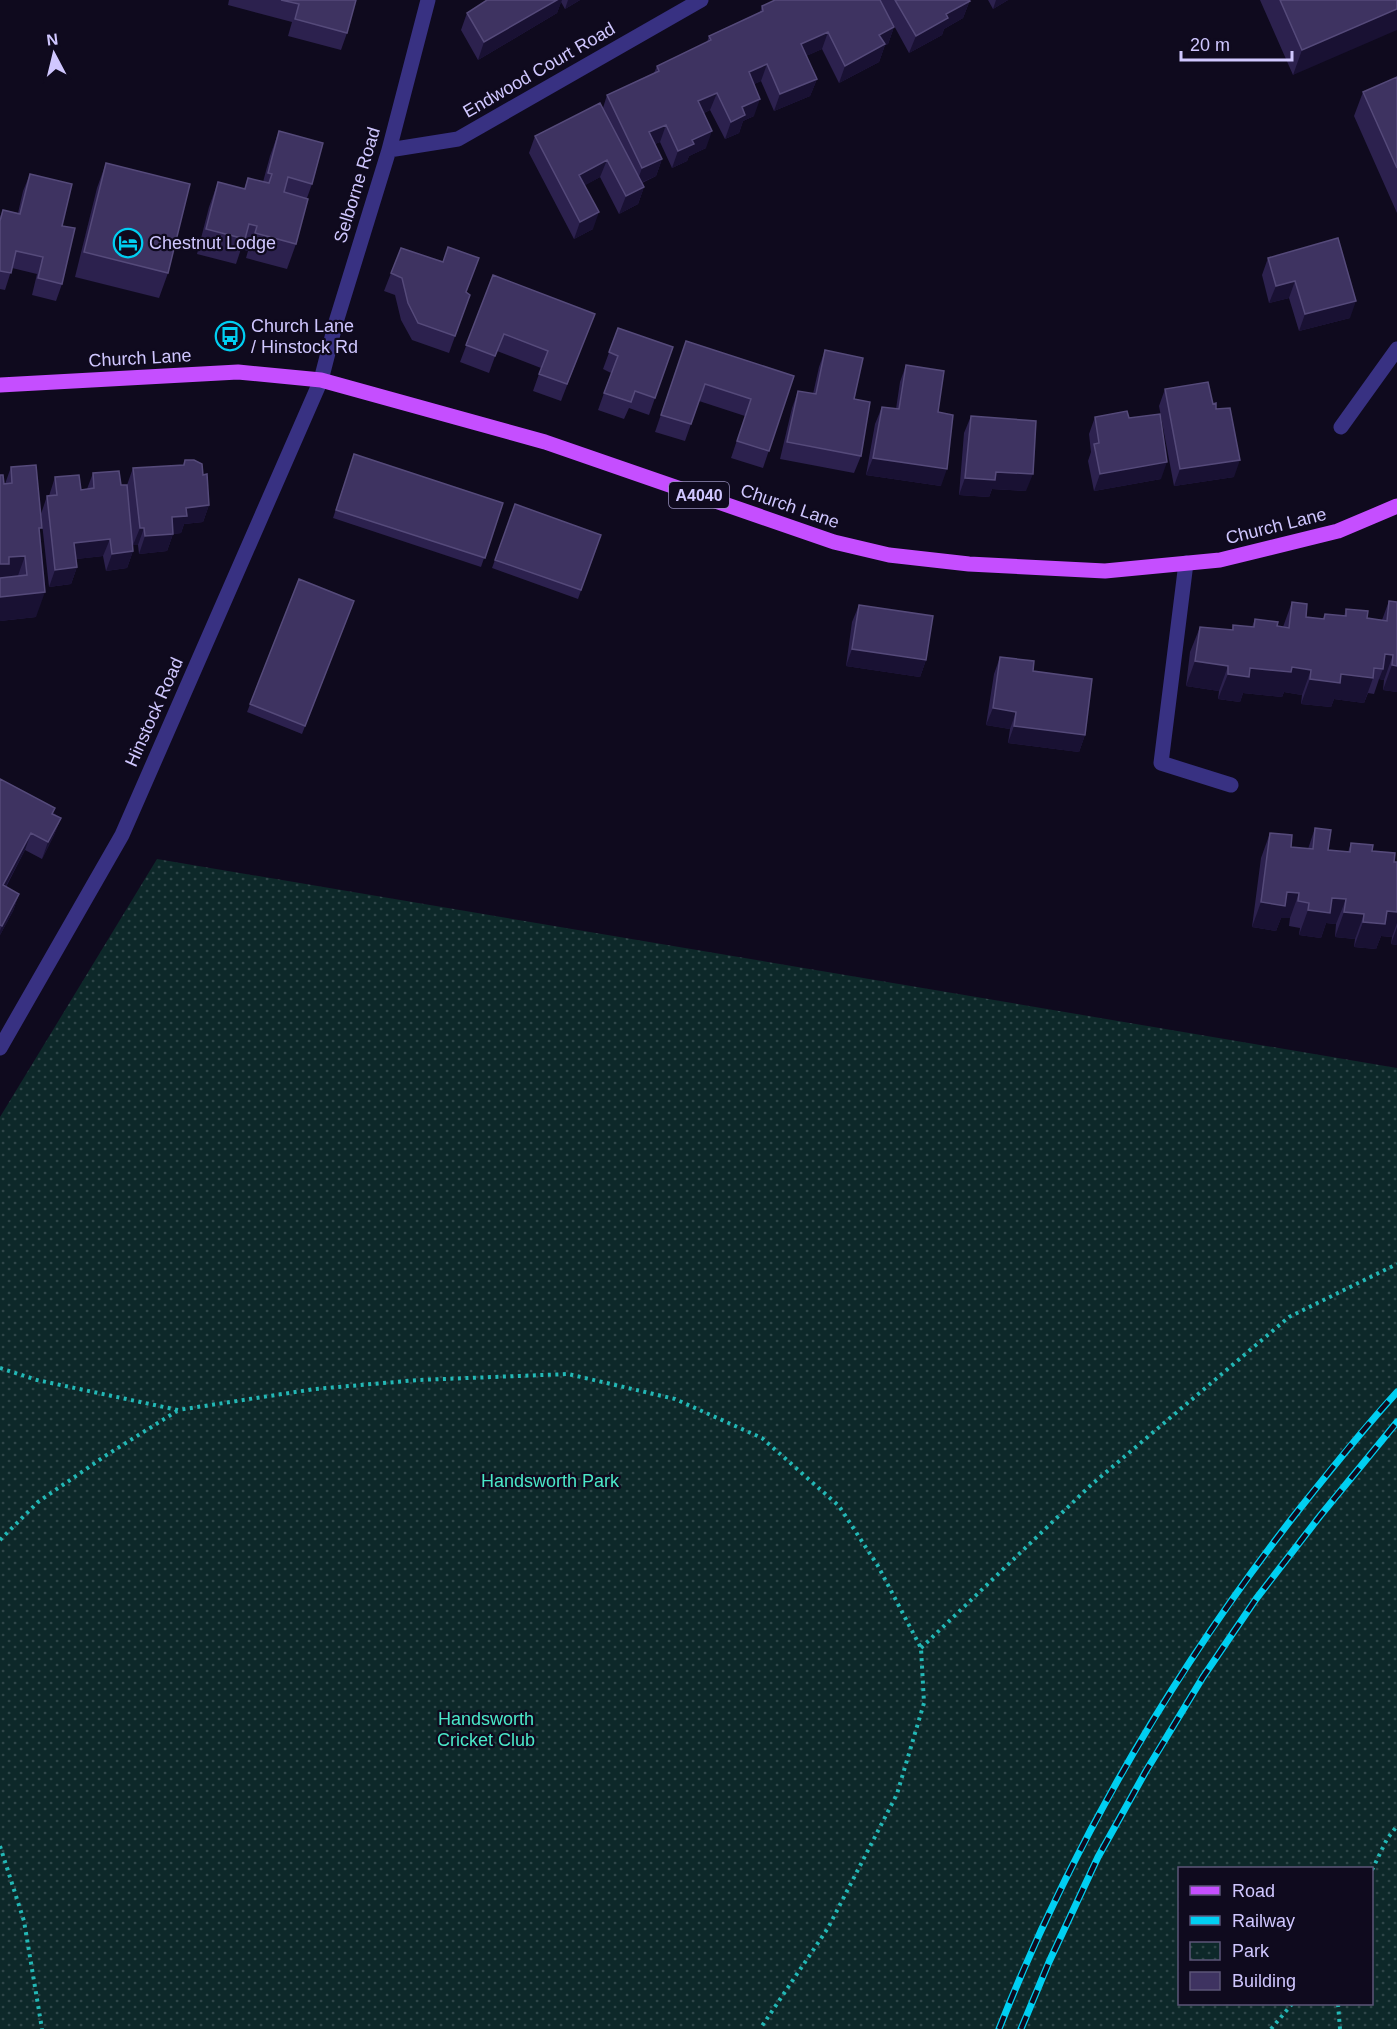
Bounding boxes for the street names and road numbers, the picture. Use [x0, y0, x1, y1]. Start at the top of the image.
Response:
street label: Endwood Court Road [459, 18, 619, 122]
street label: Selborne Road [330, 125, 384, 245]
street label: Church Lane [88, 345, 192, 371]
street label: Church Lane [738, 480, 842, 532]
road number: A4040 [669, 482, 729, 508]
street label: Church Lane [1224, 504, 1328, 548]
street label: Hinstock Road [121, 654, 187, 770]

